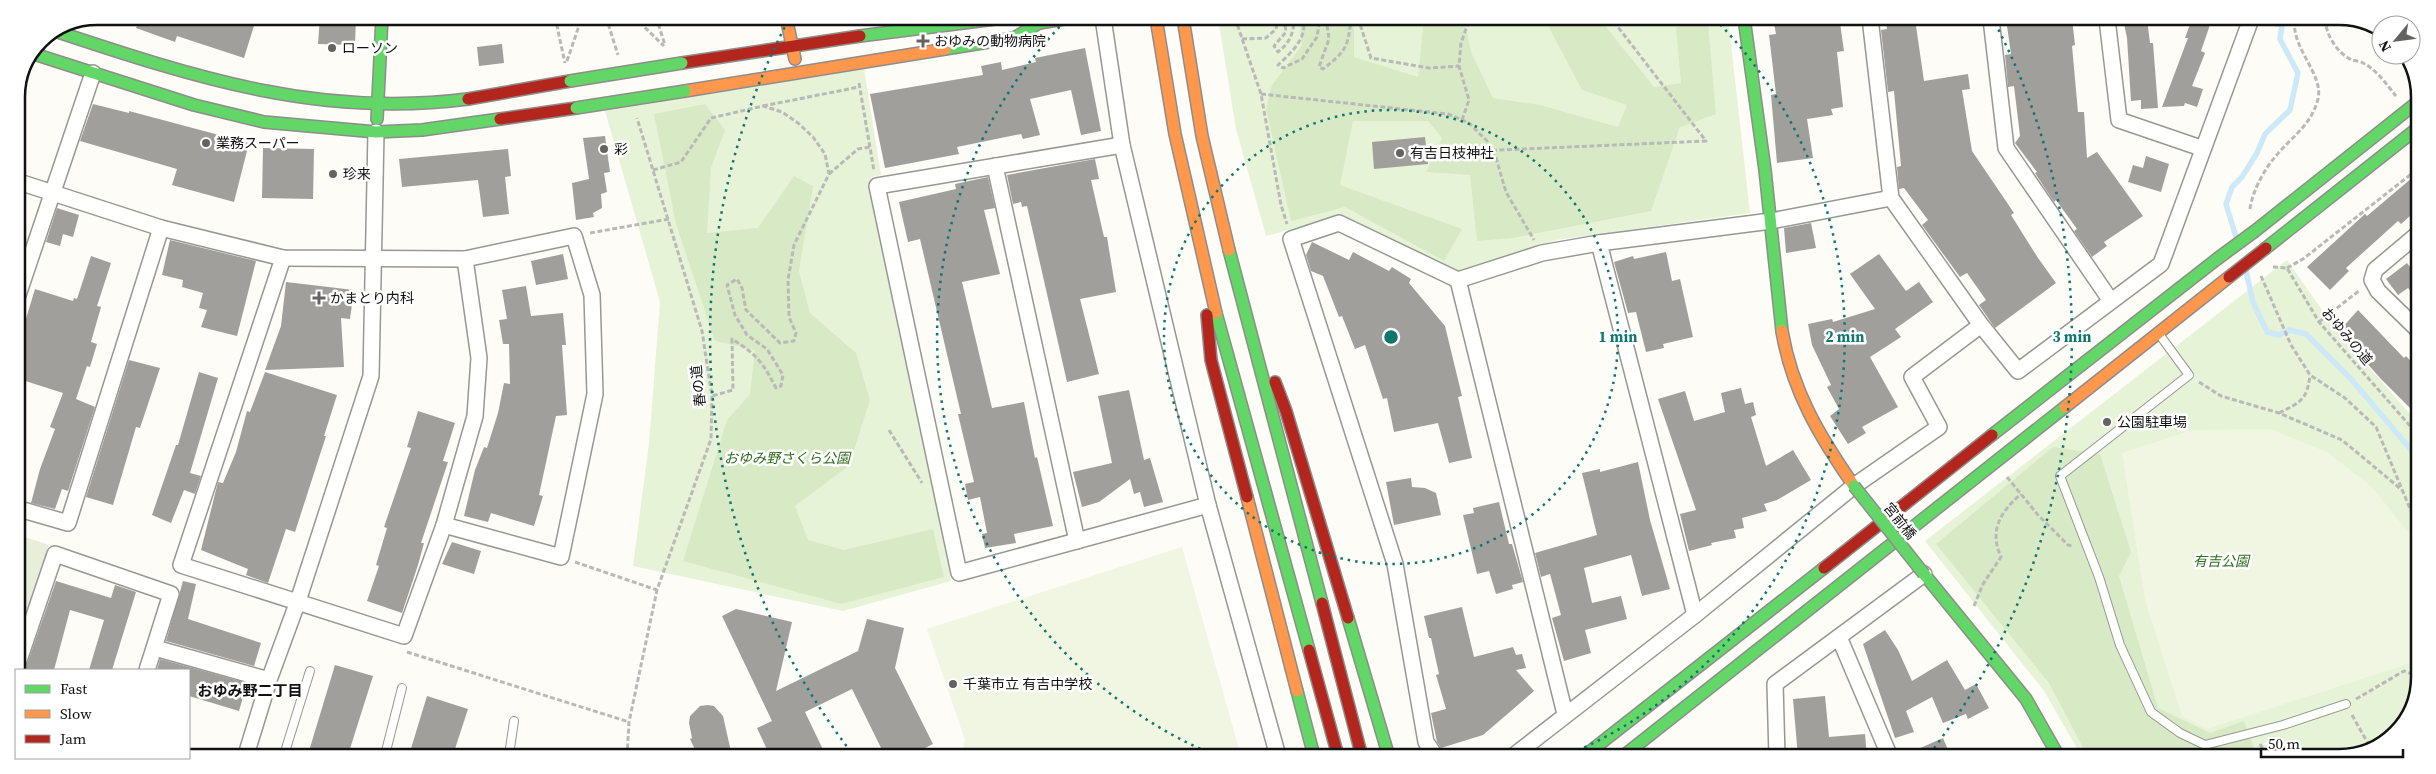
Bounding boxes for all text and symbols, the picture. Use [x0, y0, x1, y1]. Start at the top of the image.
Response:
north arrow [2371, 15, 2421, 65]
place label: おゆみの動物病院 [934, 31, 1046, 51]
marker: おゆみの動物病院 [916, 34, 930, 48]
text: N [2373, 37, 2396, 56]
place label: ローソン [342, 38, 398, 58]
marker: ローソン [326, 42, 338, 54]
place label: 業務スーパー [216, 133, 300, 153]
marker: 業務スーパー [200, 137, 212, 149]
place label: 彩 [614, 139, 628, 159]
marker: 彩 [598, 143, 610, 155]
place label: 有吉日枝神社 [1410, 143, 1494, 163]
marker: 有吉日枝神社 [1394, 147, 1406, 159]
place label: 珍来 [343, 164, 371, 184]
marker: 珍来 [327, 168, 339, 180]
place label: かまとり内科 [330, 288, 414, 308]
marker: かまとり内科 [312, 291, 326, 305]
street label: おゆみの道 [2317, 303, 2377, 369]
text: 1 min [1599, 326, 1637, 347]
text: 2 min [1826, 326, 1864, 347]
text: 3 min [2053, 326, 2091, 347]
centre of rings [1382, 328, 1400, 346]
street label: 春の道 [686, 364, 710, 408]
place label: 公園駐車場 [2117, 412, 2187, 432]
marker: 公園駐車場 [2101, 416, 2113, 428]
park label: おゆみ野さくら公園 [724, 448, 852, 468]
street label: 宮前橋 [1879, 498, 1921, 544]
park label: 有吉公園 [2193, 551, 2251, 571]
legend [15, 669, 190, 759]
place label: 千葉市立 有吉中学校 [963, 674, 1092, 694]
text: Fast [60, 678, 87, 699]
marker: 千葉市立 有吉中学校 [947, 678, 959, 690]
district label: おゆみ野二丁目 [197, 680, 303, 701]
text: Slow [60, 703, 92, 724]
scale bar [2261, 726, 2404, 758]
text: Jam [59, 728, 87, 749]
text: 50 m [2268, 733, 2300, 754]

